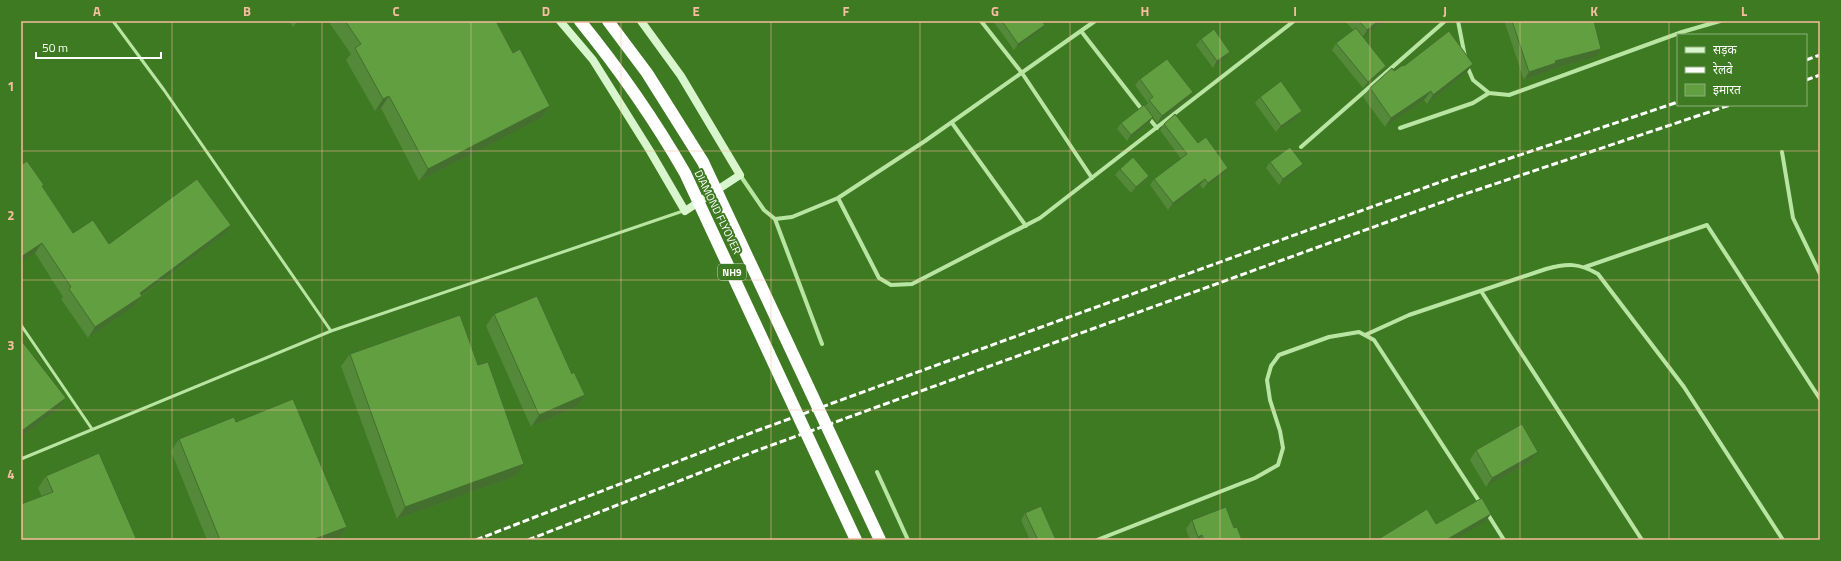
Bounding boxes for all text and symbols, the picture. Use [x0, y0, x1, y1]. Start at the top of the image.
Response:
text: A [93, 1, 101, 21]
text: B [243, 1, 251, 21]
text: C [392, 1, 400, 21]
text: D [542, 1, 550, 21]
text: E [692, 1, 700, 21]
text: F [843, 1, 850, 21]
text: G [991, 1, 999, 21]
text: H [1141, 1, 1149, 21]
text: I [1293, 1, 1297, 21]
text: J [1443, 1, 1447, 21]
text: K [1590, 1, 1598, 21]
text: L [1741, 1, 1747, 21]
scale bar [36, 34, 161, 60]
legend [1677, 34, 1807, 106]
text: 50 m [42, 38, 68, 57]
text: सड़क [1713, 40, 1738, 59]
text: रेलवे [1713, 60, 1733, 79]
text: 1 [7, 76, 15, 96]
text: इमारत [1713, 80, 1742, 99]
street label: DIAMOND FLYOVER [691, 167, 745, 257]
text: 2 [7, 205, 15, 225]
road number: NH9 [718, 264, 746, 280]
text: 3 [7, 335, 15, 355]
text: 4 [7, 464, 15, 484]

